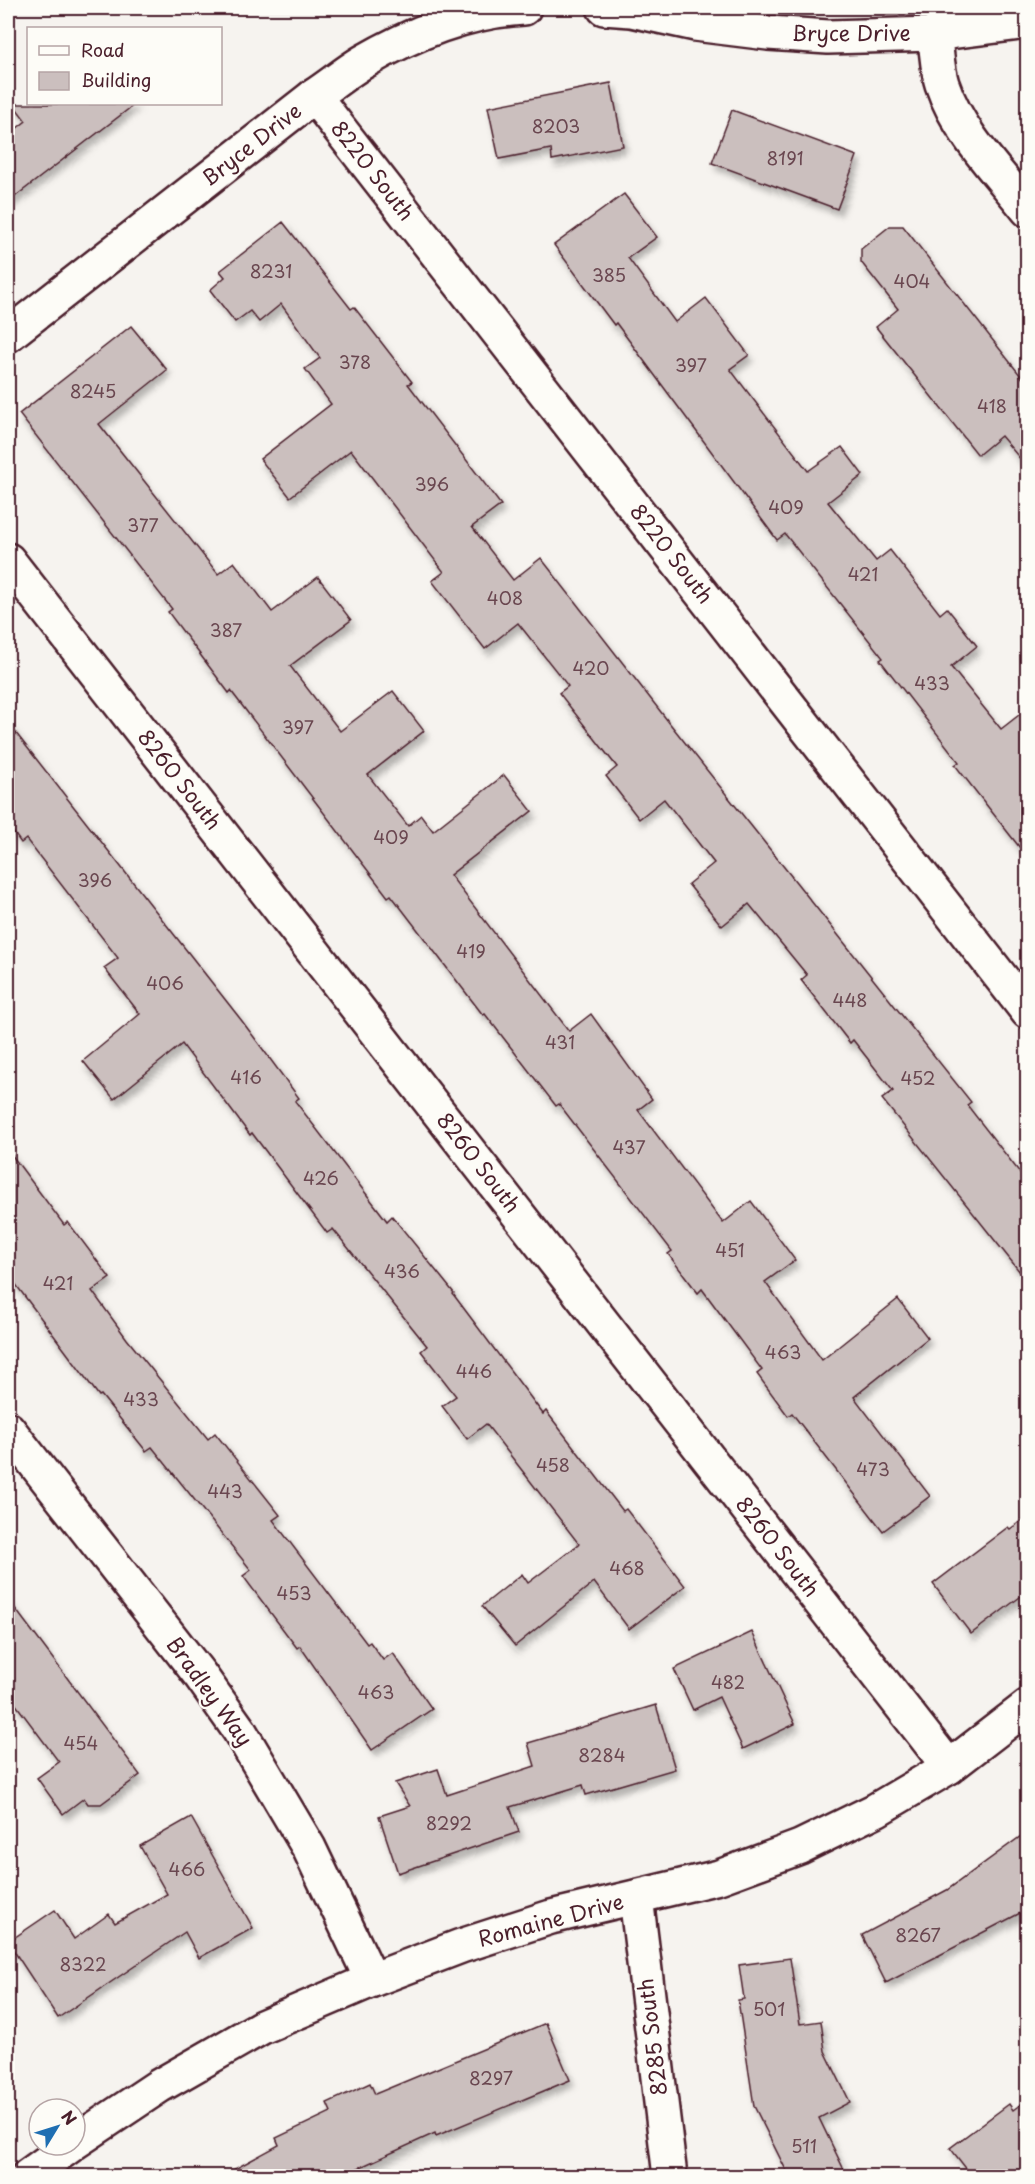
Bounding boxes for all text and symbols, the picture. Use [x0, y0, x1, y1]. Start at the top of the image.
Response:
street label: Bryce Drive [791, 16, 911, 48]
legend [27, 27, 222, 105]
text: Road [81, 36, 125, 63]
text: Building [81, 66, 151, 93]
street label: Bryce Drive [194, 94, 308, 193]
house number: 8203 [532, 112, 580, 139]
street label: 8220 South [324, 113, 423, 227]
house number: 8191 [766, 144, 804, 171]
house number: 8231 [250, 257, 292, 284]
house number: 385 [592, 261, 626, 288]
house number: 404 [894, 267, 930, 294]
house number: 378 [339, 348, 371, 375]
house number: 397 [675, 351, 707, 378]
house number: 8245 [70, 377, 116, 404]
house number: 418 [977, 392, 1007, 419]
house number: 396 [415, 470, 449, 497]
house number: 409 [768, 493, 804, 520]
street label: 8220 South [623, 496, 722, 610]
house number: 377 [127, 511, 159, 538]
house number: 421 [848, 560, 878, 587]
house number: 408 [487, 584, 523, 611]
house number: 387 [210, 616, 242, 643]
house number: 420 [573, 654, 609, 681]
house number: 433 [914, 669, 950, 696]
house number: 397 [282, 713, 314, 740]
street label: 8260 South [131, 722, 230, 836]
house number: 409 [373, 823, 409, 850]
house number: 396 [78, 866, 112, 893]
house number: 419 [456, 937, 486, 964]
house number: 406 [146, 969, 184, 996]
house number: 448 [833, 986, 867, 1013]
house number: 431 [545, 1028, 575, 1055]
house number: 416 [230, 1063, 262, 1090]
house number: 452 [900, 1064, 936, 1091]
street label: 8260 South [430, 1105, 529, 1219]
house number: 437 [612, 1133, 646, 1160]
house number: 426 [303, 1164, 339, 1191]
house number: 451 [715, 1236, 745, 1263]
house number: 436 [384, 1257, 420, 1284]
house number: 421 [43, 1269, 73, 1296]
house number: 463 [765, 1338, 801, 1365]
house number: 446 [456, 1357, 492, 1384]
house number: 433 [123, 1385, 159, 1412]
house number: 458 [536, 1451, 570, 1478]
house number: 473 [856, 1455, 890, 1482]
house number: 443 [207, 1477, 243, 1504]
street label: 8260 South [729, 1489, 828, 1603]
house number: 468 [609, 1554, 645, 1581]
house number: 453 [276, 1579, 312, 1606]
street label: Bradley Way [160, 1629, 261, 1752]
house number: 482 [711, 1668, 745, 1695]
house number: 463 [358, 1678, 394, 1705]
house number: 454 [64, 1729, 98, 1756]
house number: 8284 [578, 1741, 626, 1768]
house number: 8292 [426, 1809, 472, 1836]
house number: 466 [169, 1855, 205, 1882]
street label: Romaine Drive [474, 1884, 627, 1954]
house number: 8267 [895, 1921, 941, 1948]
house number: 8322 [59, 1950, 107, 1977]
street label: 8285 South [628, 1977, 674, 2098]
house number: 501 [753, 1995, 785, 2022]
house number: 8297 [469, 2064, 513, 2091]
north arrow [27, 2097, 87, 2157]
text: N [56, 2105, 83, 2130]
house number: 511 [791, 2132, 817, 2159]

